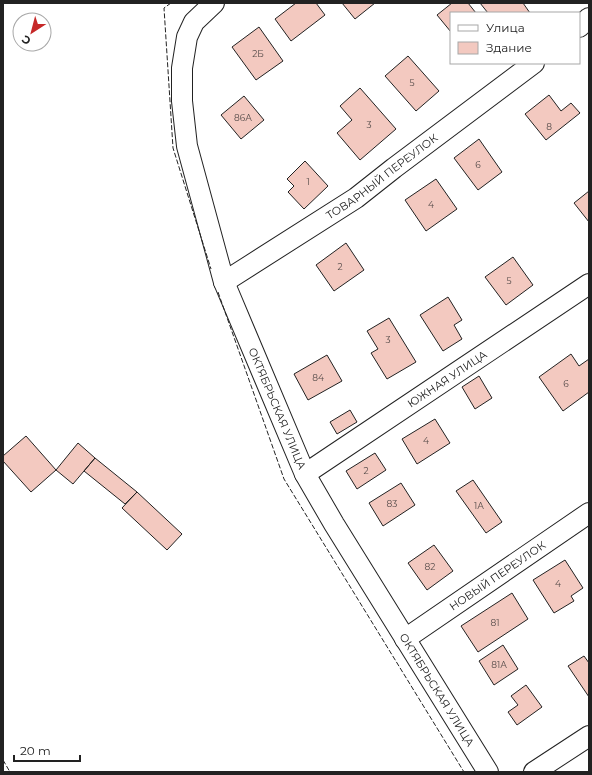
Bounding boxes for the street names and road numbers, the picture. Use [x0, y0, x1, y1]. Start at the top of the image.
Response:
street label: ТОВАРНЫЙ ПЕРЕУЛОК [323, 130, 441, 222]
street label: ОКТЯБРЬСКАЯ УЛИЦА [245, 345, 310, 472]
street label: ЮЖНАЯ УЛИЦА [405, 347, 490, 411]
street label: НОВЫЙ ПЕРЕУЛОК [447, 538, 548, 614]
street label: ОКТЯБРЬСКАЯ УЛИЦА [396, 630, 478, 750]

